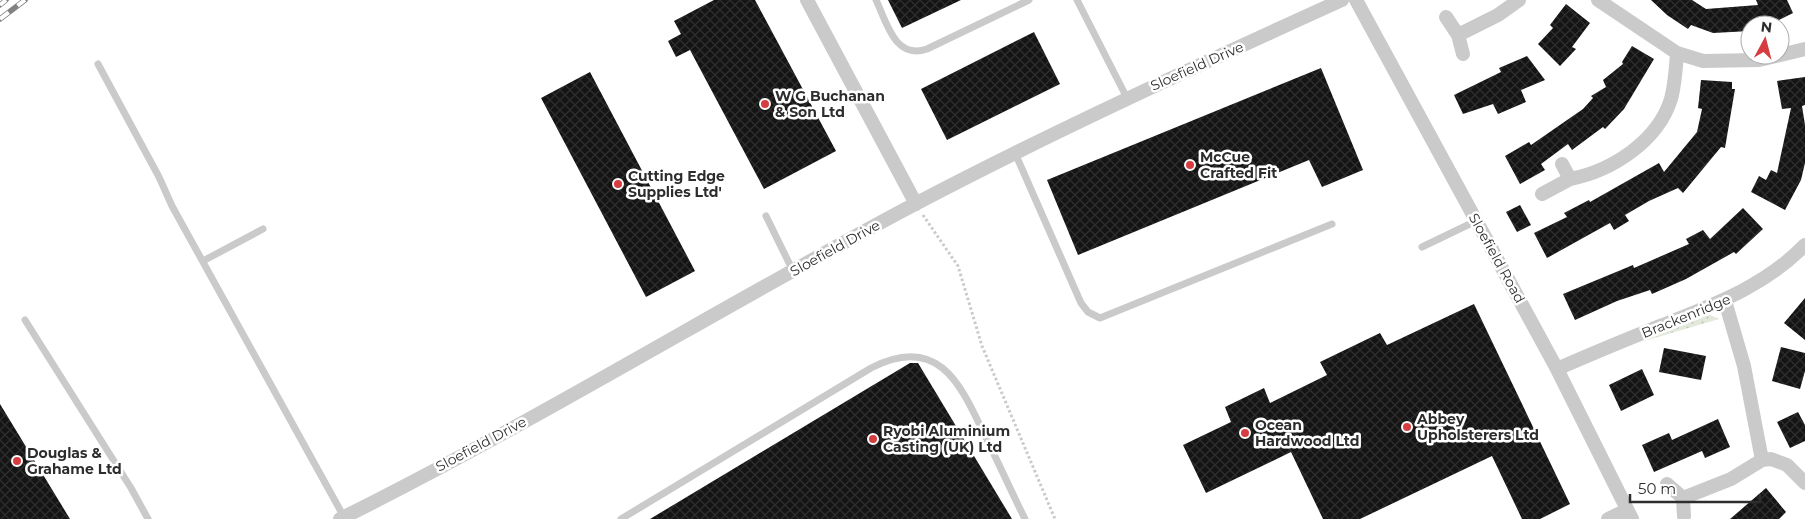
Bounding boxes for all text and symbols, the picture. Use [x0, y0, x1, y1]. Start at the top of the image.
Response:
north arrow [1740, 15, 1790, 65]
text: N [1760, 17, 1773, 37]
street label: Sloefield Drive [1148, 37, 1246, 95]
place label: W G Buchanan & Son Ltd [775, 87, 885, 121]
marker: W G Buchanan & Son Ltd [759, 98, 771, 110]
place label: McCue Crafted Fit [1200, 148, 1277, 182]
marker: McCue Crafted Fit [1184, 159, 1196, 171]
place label: Cutting Edge Supplies Ltd' [628, 167, 725, 201]
marker: Cutting Edge Supplies Ltd' [612, 178, 624, 190]
street label: Sloefield Road [1465, 210, 1529, 306]
street label: Sloefield Drive [787, 216, 883, 280]
street label: Brackenridge [1639, 290, 1733, 342]
place label: Abbey Upholsterers Ltd [1416, 410, 1539, 444]
street label: Sloefield Drive [433, 413, 529, 475]
place label: Ocean Hardwood Ltd [1255, 416, 1359, 450]
marker: Abbey Upholsterers Ltd [1401, 421, 1413, 433]
place label: Ryobi Aluminium Casting (UK) Ltd [883, 422, 1010, 456]
marker: Ocean Hardwood Ltd [1239, 427, 1251, 439]
marker: Ryobi Aluminium Casting (UK) Ltd [867, 433, 879, 445]
place label: Douglas & Grahame Ltd [27, 444, 122, 478]
marker: Douglas & Grahame Ltd [11, 455, 23, 467]
scale bar [1630, 472, 1760, 504]
text: 50 m [1638, 479, 1676, 498]

